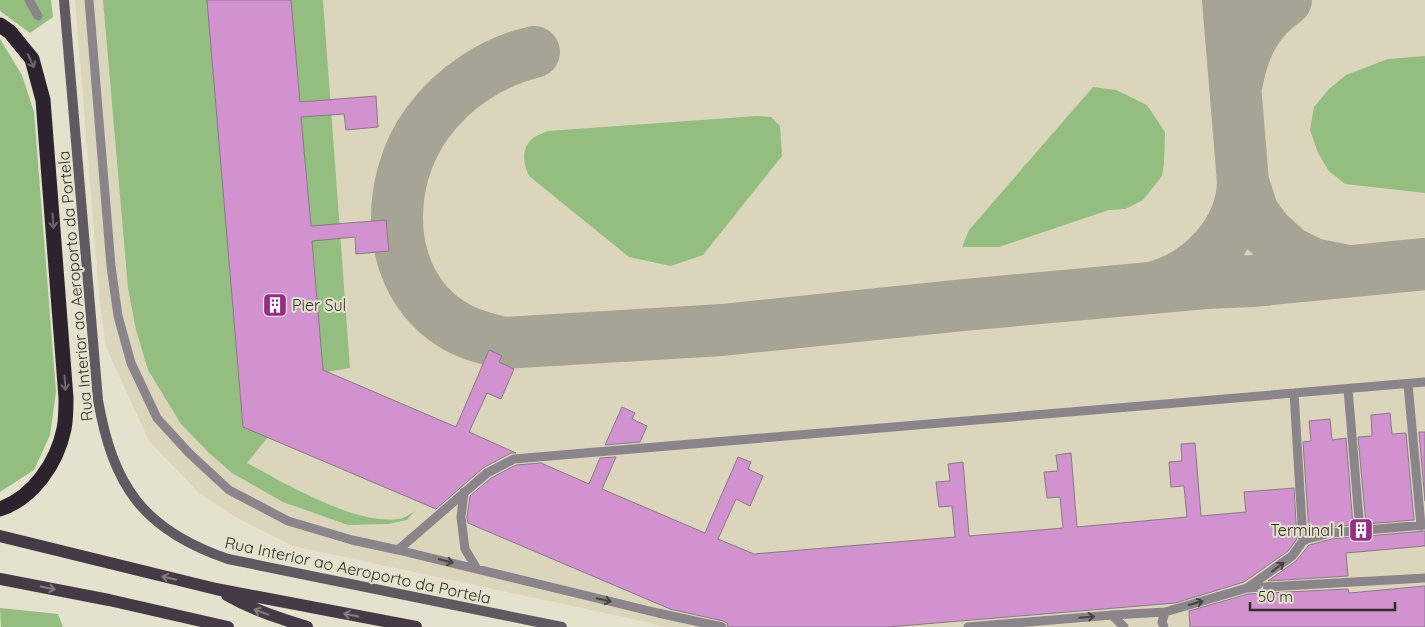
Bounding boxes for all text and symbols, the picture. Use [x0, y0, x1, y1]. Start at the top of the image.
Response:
one-way arrow [26, 53, 36, 68]
street label: Rua Interior ao Aeroporto da Portela [53, 150, 97, 422]
one-way arrow [48, 213, 57, 229]
building icon: Pier Sul [262, 292, 288, 318]
place label: Pier Sul [292, 295, 346, 315]
one-way arrow [60, 375, 70, 391]
building icon: Terminal 1 [1348, 517, 1374, 543]
place label: Terminal 1 [1270, 520, 1344, 540]
street label: Rua Interior ao Aeroporto da Portela [223, 532, 493, 608]
one-way arrow [437, 557, 453, 566]
one-way arrow [1271, 562, 1285, 572]
one-way arrow [161, 572, 177, 582]
scale bar [1250, 580, 1395, 612]
one-way arrow [40, 584, 56, 594]
text: 50 m [1258, 587, 1293, 606]
one-way arrow [595, 596, 611, 605]
one-way arrow [1188, 597, 1204, 607]
one-way arrow [254, 607, 269, 616]
one-way arrow [343, 609, 359, 619]
one-way arrow [1078, 612, 1094, 622]

